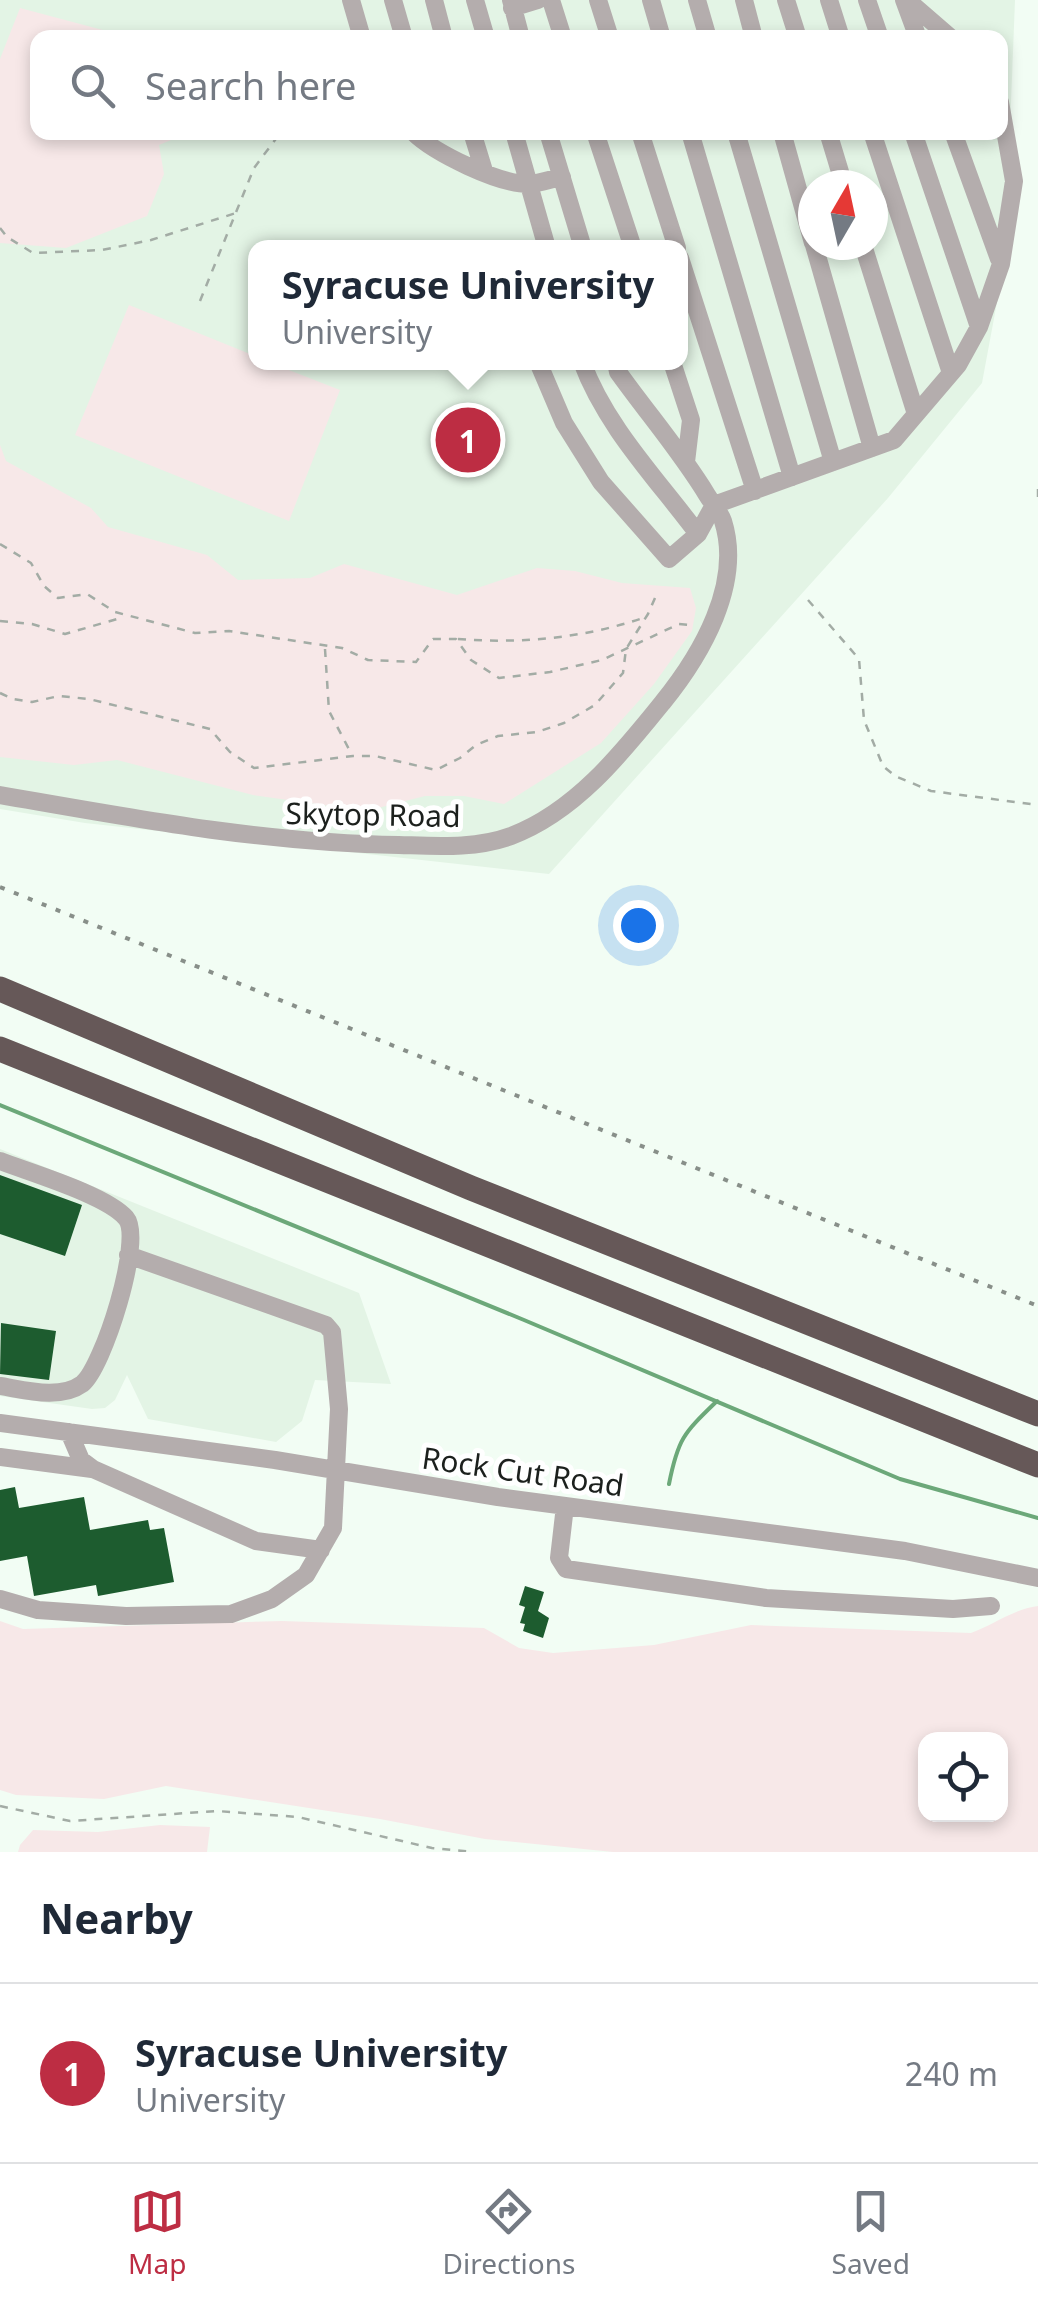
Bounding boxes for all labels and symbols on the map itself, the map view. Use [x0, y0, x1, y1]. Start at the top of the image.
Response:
north arrow [798, 170, 888, 260]
pin: 1 [436, 402, 500, 478]
street label: Skytop Road [285, 792, 461, 836]
your location [613, 900, 664, 951]
street label: Rock Cut Road [420, 1437, 626, 1505]

